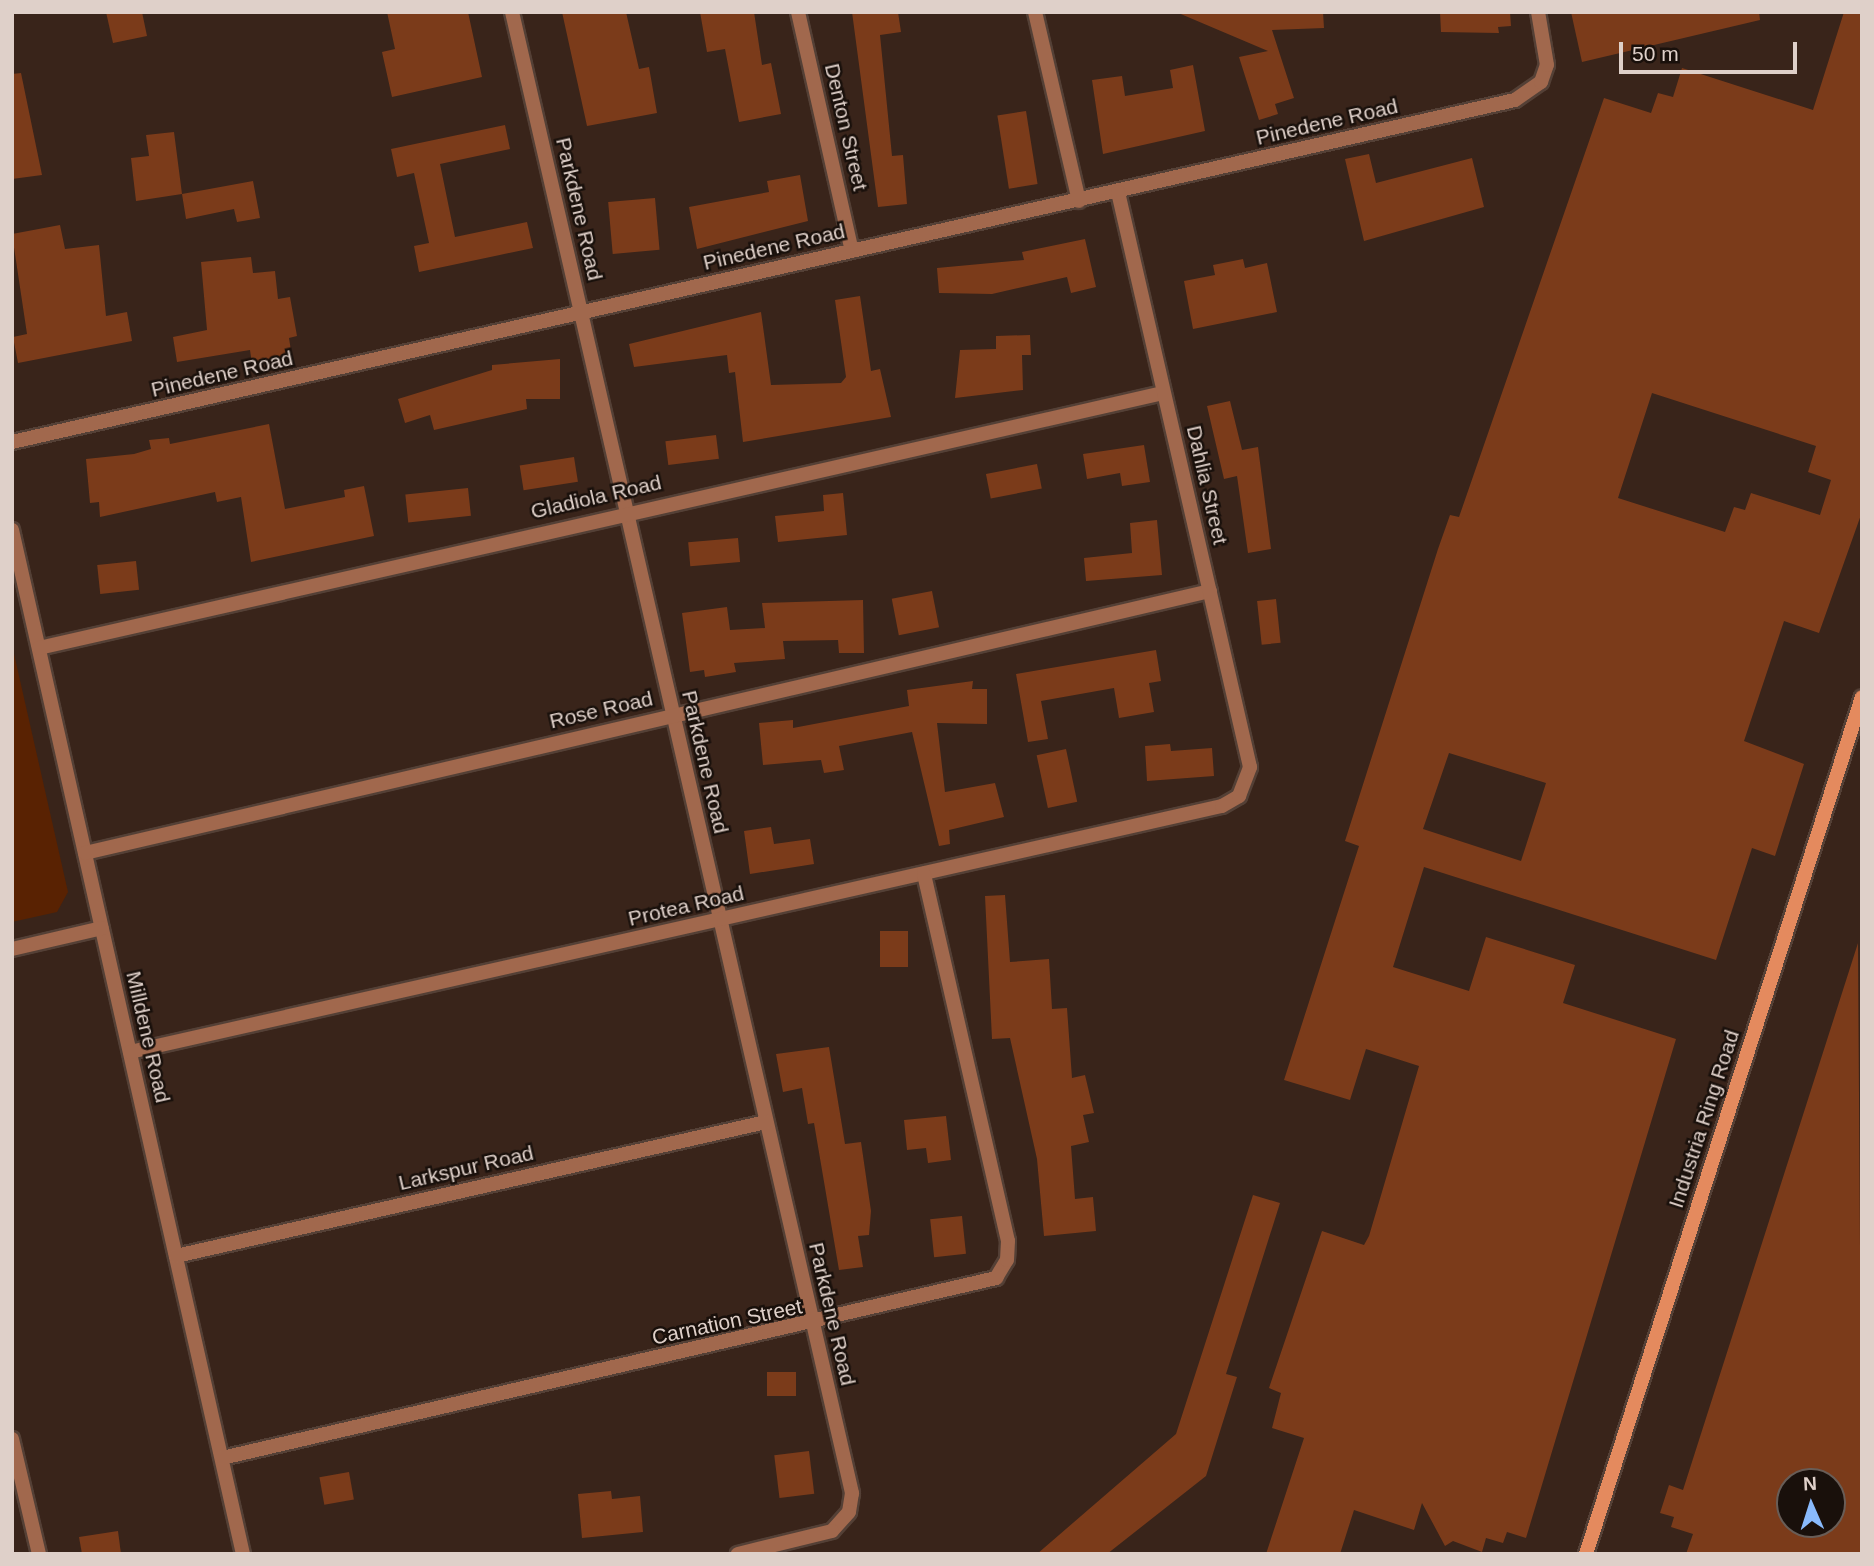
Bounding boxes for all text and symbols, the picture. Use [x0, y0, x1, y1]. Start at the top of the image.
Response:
scale bar [1622, 28, 1800, 72]
text: 50 m [1632, 42, 1679, 65]
street label: Denton Street [819, 61, 873, 193]
street label: Pinedene Road [1254, 93, 1400, 151]
street label: Parkdene Road [550, 135, 608, 283]
street label: Pinedene Road [701, 218, 847, 276]
street label: Pinedene Road [149, 345, 295, 403]
street label: Dahlia Street [1181, 423, 1233, 547]
street label: Gladiola Road [528, 470, 664, 524]
street label: Rose Road [547, 686, 655, 734]
street label: Parkdene Road [676, 688, 734, 836]
street label: Protea Road [626, 880, 746, 932]
street label: Milldene Road [121, 969, 175, 1105]
street label: Industria Ring Road [1663, 1027, 1745, 1211]
street label: Larkspur Road [396, 1140, 536, 1196]
street label: Parkdene Road [803, 1240, 861, 1388]
street label: Carnation Street [650, 1294, 804, 1350]
north arrow [1776, 1468, 1846, 1538]
text: N [1803, 1473, 1817, 1494]

